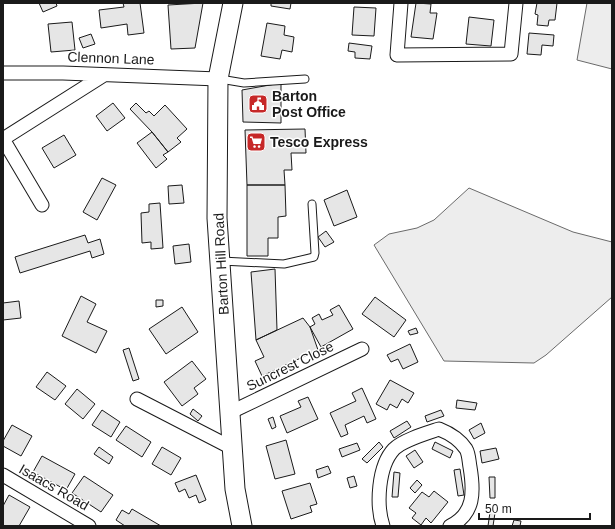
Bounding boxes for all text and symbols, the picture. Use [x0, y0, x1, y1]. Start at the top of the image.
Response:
street label: Clennon Lane [67, 48, 155, 68]
place label: Barton Post Office [272, 88, 346, 120]
public building icon: Barton Post Office [247, 93, 269, 115]
supermarket icon: Tesco Express [245, 131, 267, 153]
place label: Tesco Express [270, 134, 368, 150]
street label: Barton Hill Road [210, 213, 232, 315]
street label: Suncrest Close [244, 338, 336, 394]
street label: Isaacs Road [16, 461, 92, 513]
scale bar [479, 495, 590, 521]
text: 50 m [485, 502, 512, 516]

